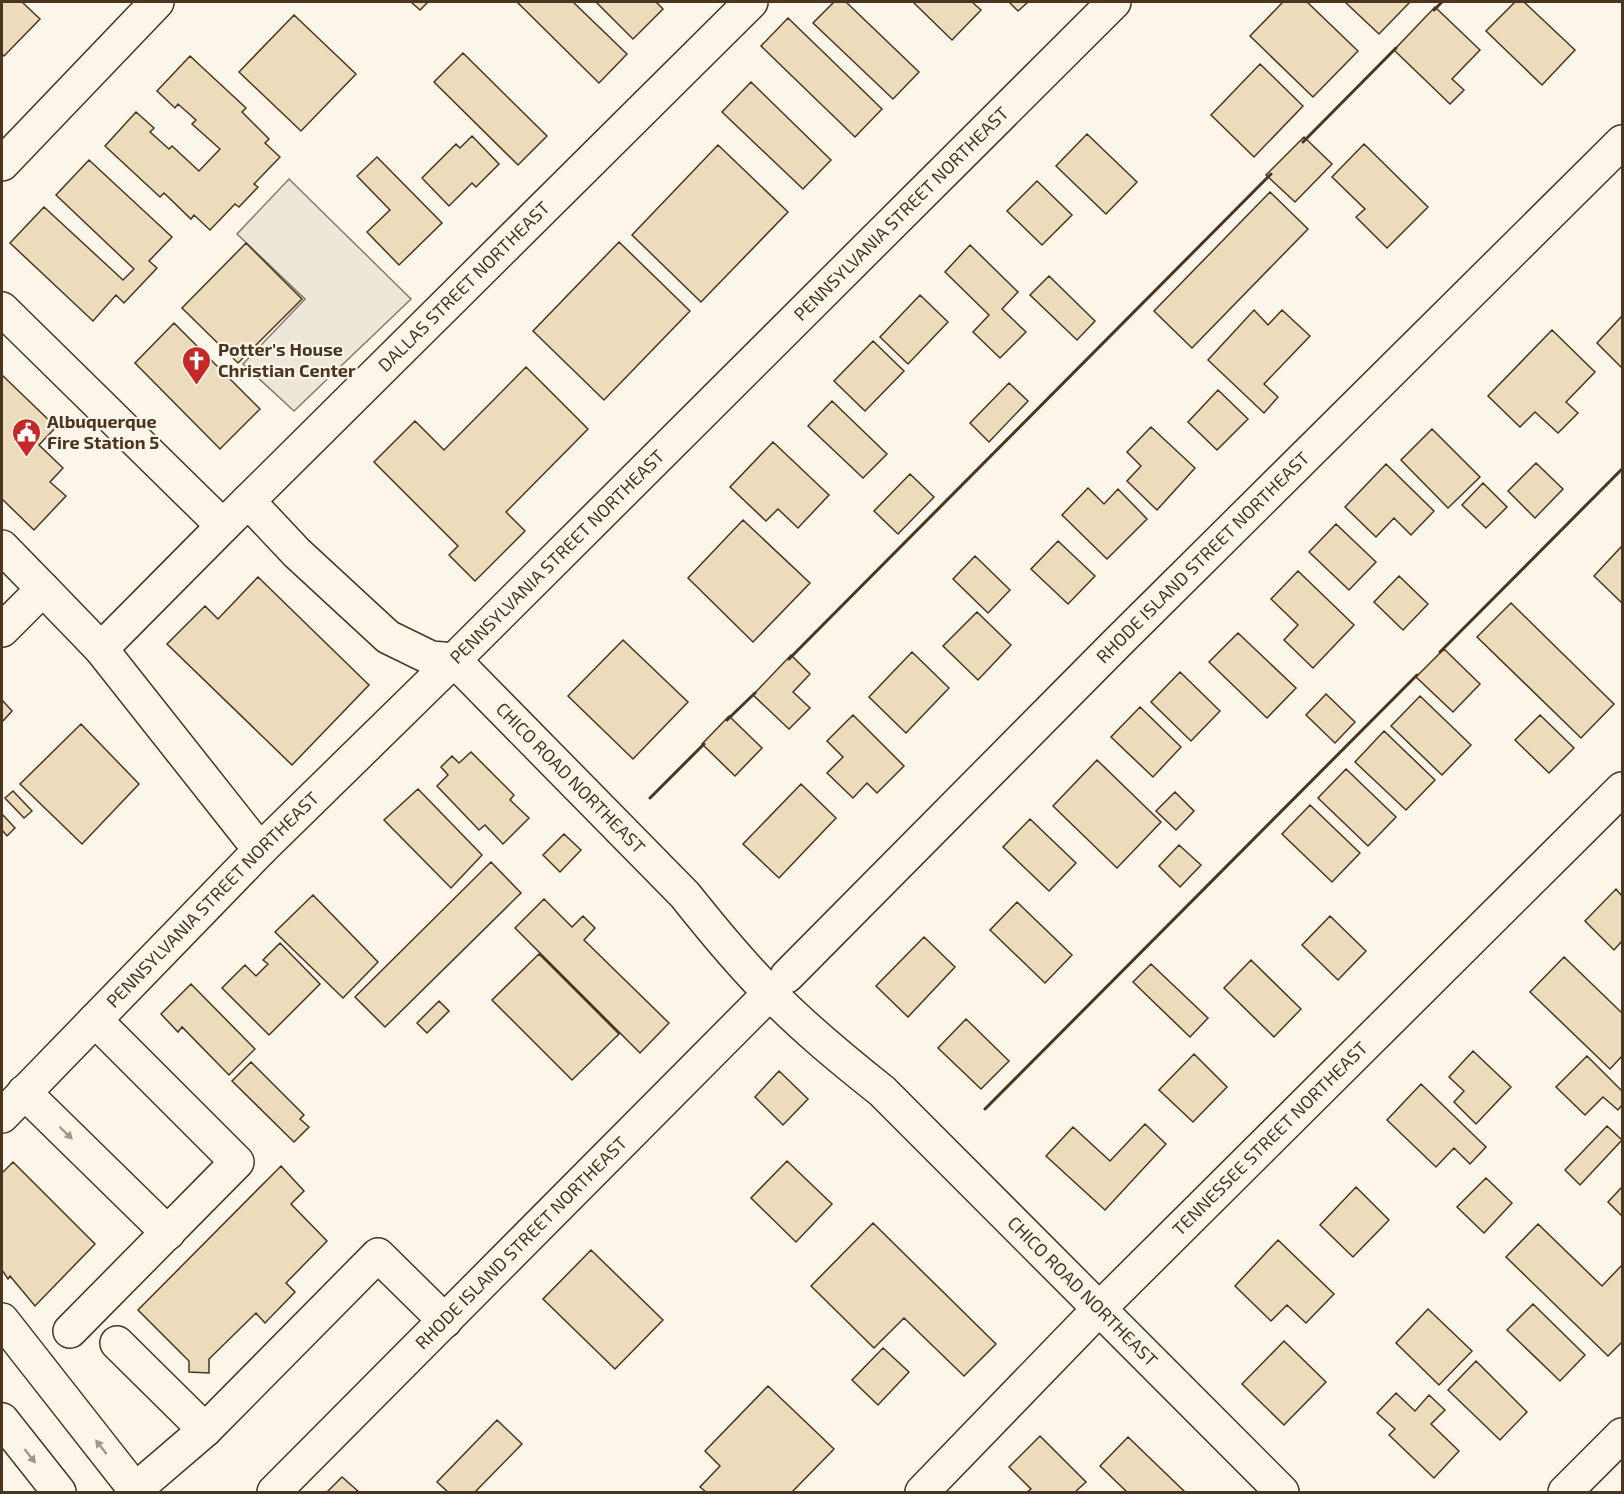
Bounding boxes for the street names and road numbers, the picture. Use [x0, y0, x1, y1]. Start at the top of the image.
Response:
street label: PENNSYLVANIA STREET NORTHEAST [789, 101, 1013, 325]
street label: DALLAS STREET NORTHEAST [373, 196, 554, 376]
street label: PENNSYLVANIA STREET NORTHEAST [445, 444, 669, 668]
street label: RHODE ISLAND STREET NORTHEAST [1091, 446, 1314, 667]
street label: CHICO ROAD NORTHEAST [492, 697, 650, 858]
street label: PENNSYLVANIA STREET NORTHEAST [101, 786, 323, 1012]
street label: TENNESSEE STREET NORTHEAST [1167, 1036, 1372, 1240]
street label: RHODE ISLAND STREET NORTHEAST [410, 1131, 632, 1353]
street label: CHICO ROAD NORTHEAST [1003, 1211, 1163, 1371]

